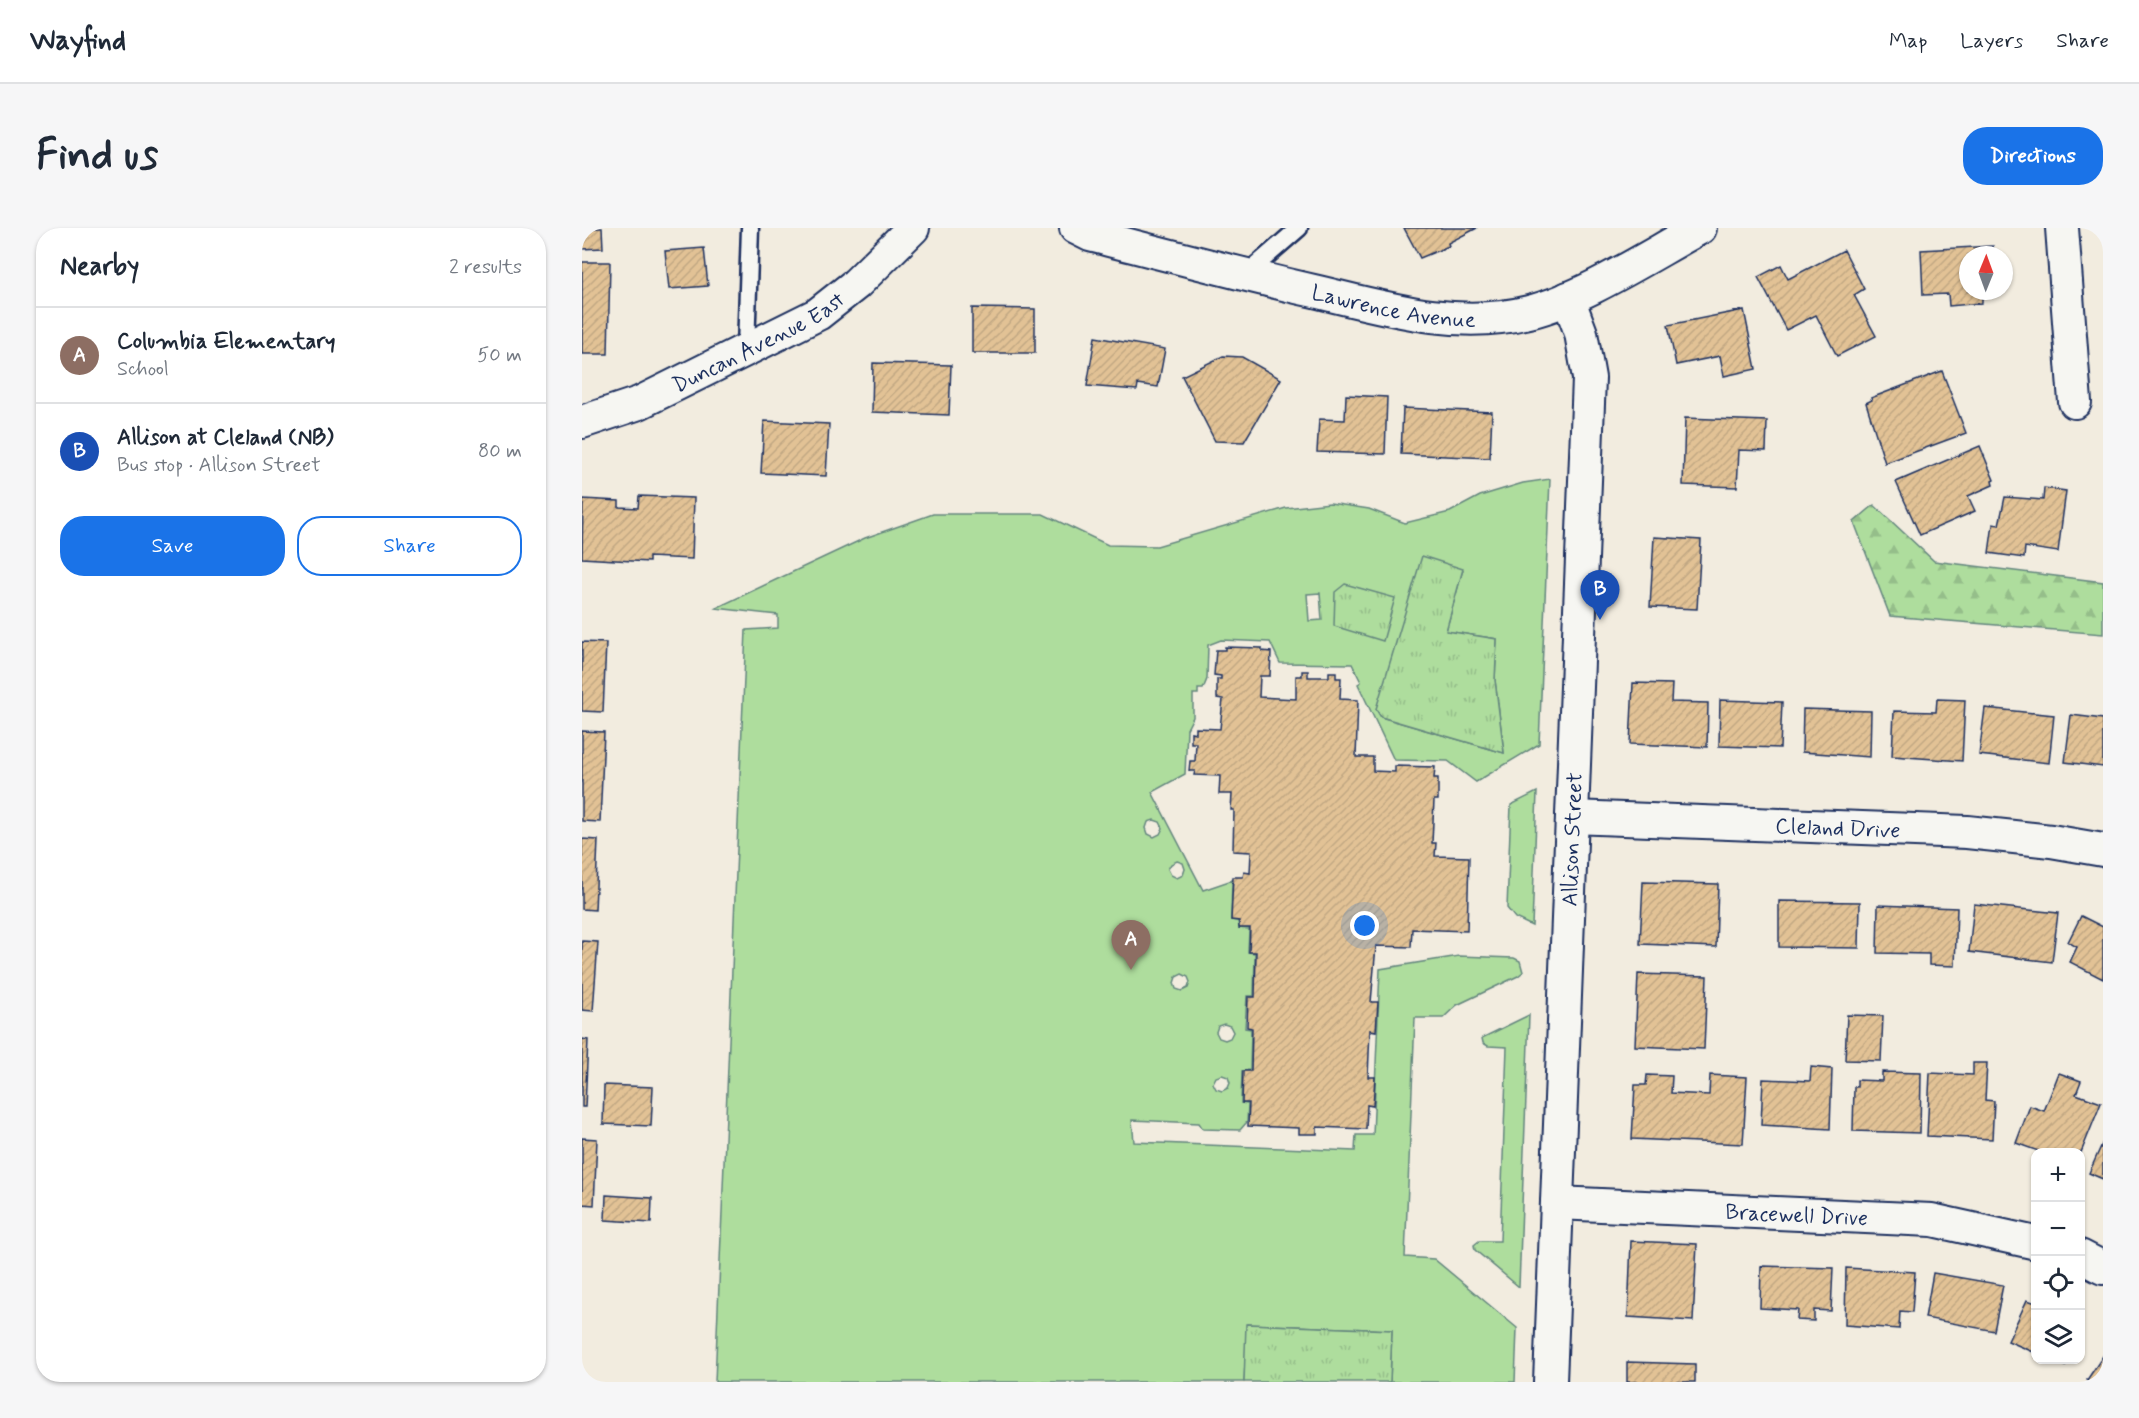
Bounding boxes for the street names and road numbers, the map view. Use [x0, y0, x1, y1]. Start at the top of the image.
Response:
street label: Lawrence Avenue [1309, 279, 1476, 335]
street label: Duncan Avenue East [668, 286, 851, 400]
street label: Allison Street [1556, 772, 1590, 907]
street label: Cleland Drive [1775, 813, 1901, 845]
street label: Bracewell Drive [1725, 1199, 1869, 1233]

